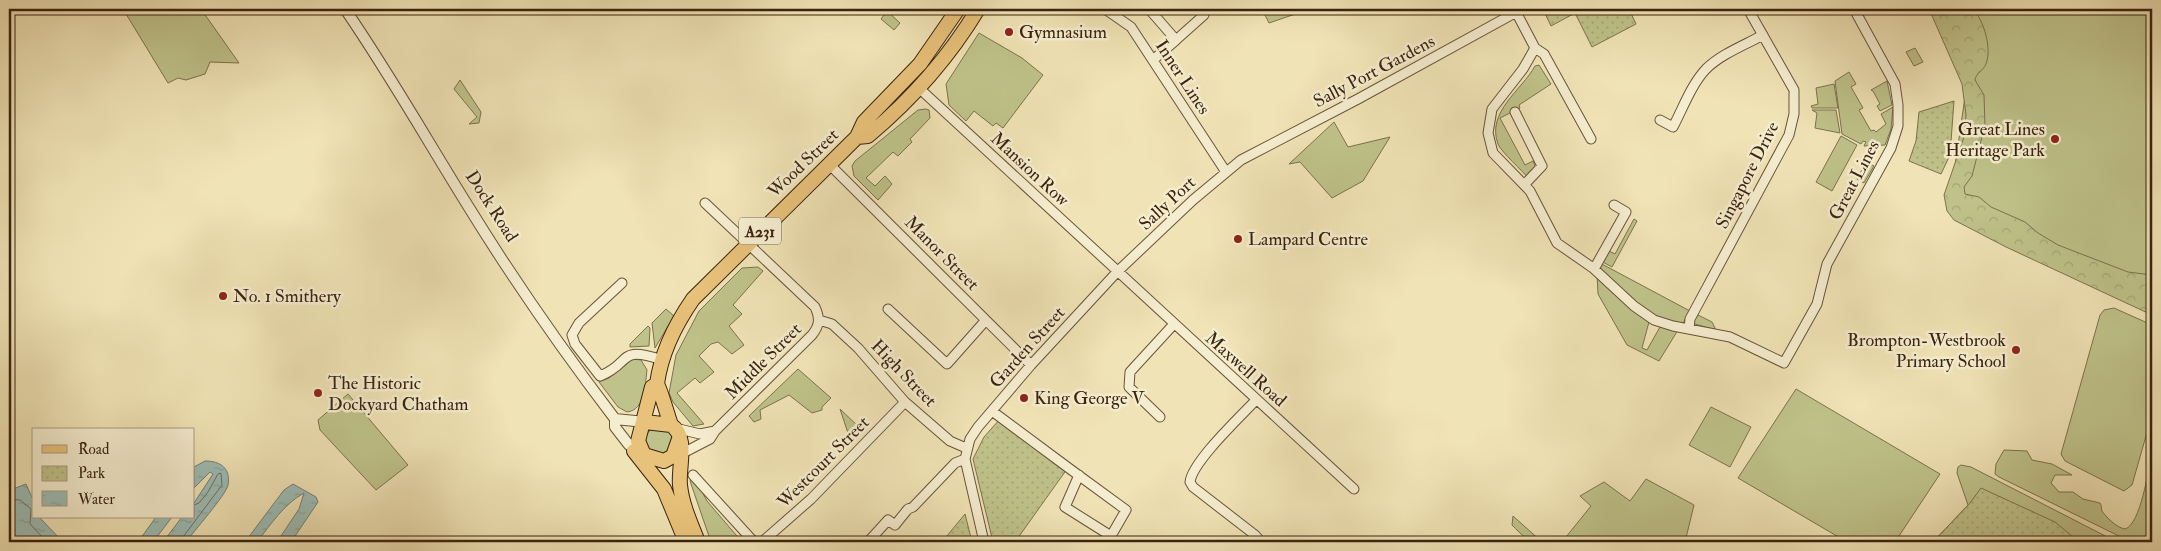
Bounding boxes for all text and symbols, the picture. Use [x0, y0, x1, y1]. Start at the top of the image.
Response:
place label: Gymnasium [1019, 21, 1107, 44]
marker: Gymnasium [1003, 26, 1015, 38]
street label: Sally Port Gardens [1310, 30, 1439, 113]
street label: Inner Lines [1150, 36, 1215, 119]
street label: Singapore Drive [1711, 117, 1785, 233]
place label: Great Lines Heritage Park [1945, 118, 2045, 162]
street label: Wood Street [762, 124, 844, 204]
street label: Mansion Row [986, 127, 1074, 212]
marker: Great Lines Heritage Park [2049, 133, 2061, 145]
street label: Great Lines [1824, 136, 1885, 224]
street label: Dock Road [460, 166, 523, 246]
street label: Sally Port [1134, 171, 1201, 235]
street label: Manor Street [899, 211, 984, 296]
road number: A231 [739, 218, 781, 245]
place label: Lampard Centre [1248, 228, 1368, 251]
marker: Lampard Centre [1232, 233, 1244, 245]
place label: No. 1 Smithery [233, 285, 342, 308]
marker: No. 1 Smithery [217, 290, 229, 302]
street label: Garden Street [985, 302, 1070, 393]
street label: Middle Street [720, 318, 807, 405]
street label: Maxwell Road [1200, 327, 1291, 412]
place label: Brompton-Westbrook Primary School [1847, 329, 2006, 373]
street label: High Street [866, 335, 942, 412]
marker: Brompton-Westbrook Primary School [2010, 344, 2022, 356]
place label: The Historic Dockyard Chatham [328, 372, 468, 416]
marker: The Historic Dockyard Chatham [312, 387, 324, 399]
place label: King George V [1034, 387, 1145, 410]
marker: King George V [1018, 392, 1030, 404]
street label: Westcourt Street [772, 411, 874, 514]
legend [32, 428, 195, 518]
text: Road [78, 440, 110, 459]
text: Park [78, 464, 105, 483]
text: Water [77, 490, 115, 509]

